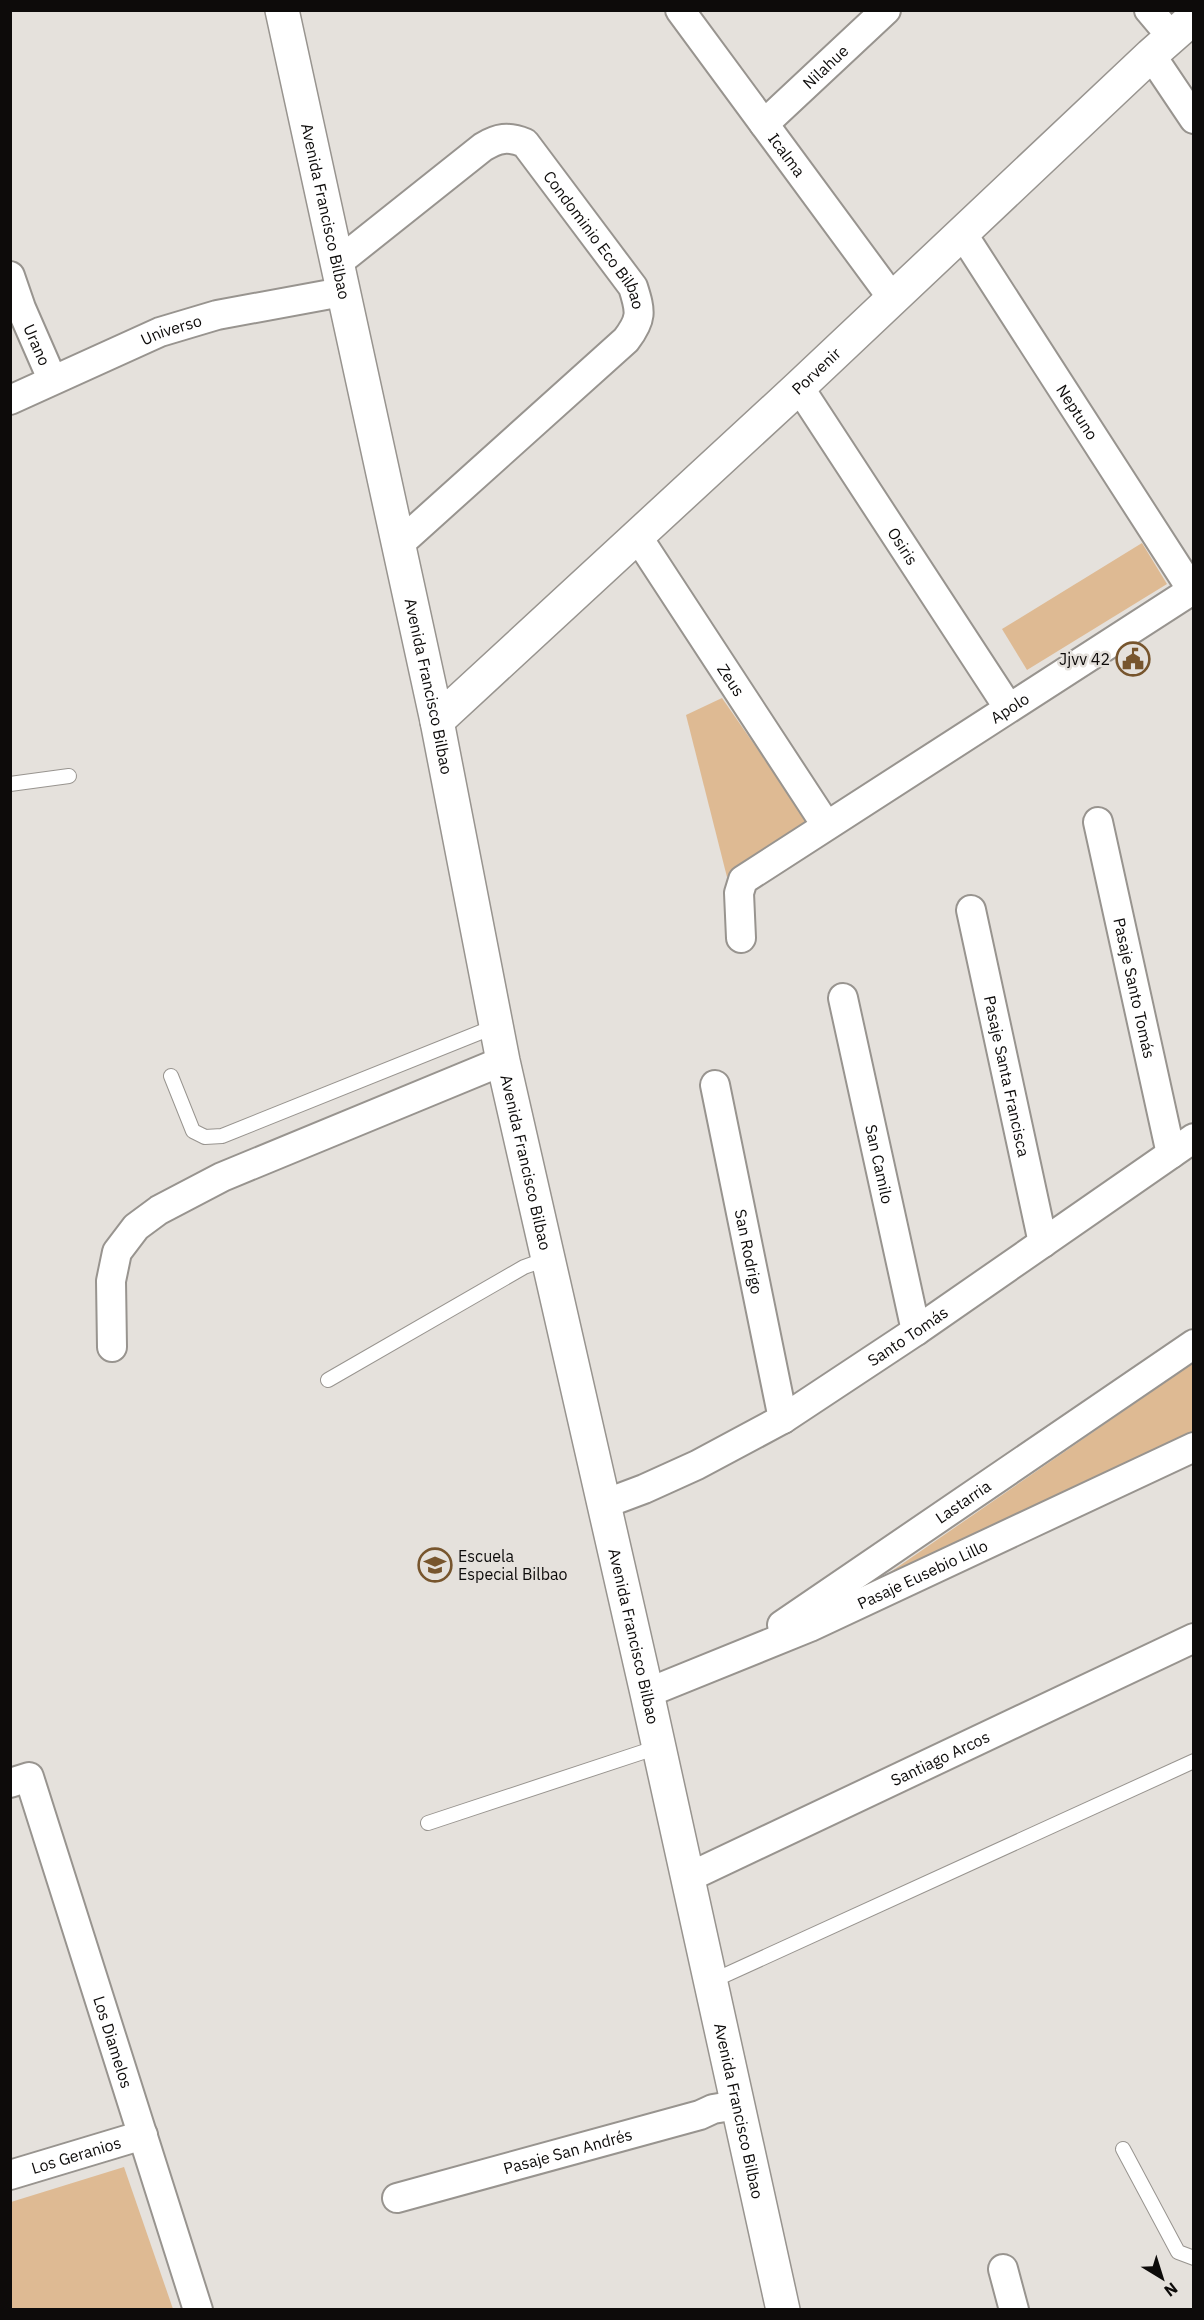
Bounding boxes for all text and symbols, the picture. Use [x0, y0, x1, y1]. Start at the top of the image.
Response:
street label: Nilahue [798, 40, 853, 93]
street label: Avenida Francisco Bilbao [297, 121, 355, 301]
street label: Icalma [764, 129, 810, 181]
street label: Condominio Eco Bilbao [539, 167, 649, 311]
street label: Universo [137, 310, 204, 349]
street label: Urano [19, 321, 55, 369]
street label: Porvenir [787, 343, 845, 399]
street label: Neptuno [1052, 381, 1103, 444]
street label: Osiris [883, 524, 922, 569]
street label: Avenida Francisco Bilbao [401, 596, 457, 776]
public building icon: Jjvv 42 [1115, 641, 1151, 677]
place label: Jjvv 42 [1059, 649, 1110, 669]
street label: Zeus [713, 660, 749, 700]
street label: Apolo [987, 688, 1033, 728]
street label: Pasaje Santo Tomás [1109, 916, 1160, 1060]
street label: Pasaje Santa Francisca [980, 994, 1034, 1159]
street label: Avenida Francisco Bilbao [496, 1073, 556, 1252]
street label: San Camilo [861, 1123, 898, 1206]
street label: San Rodrigo [731, 1207, 767, 1296]
street label: Santo Tomás [864, 1302, 952, 1370]
street label: Lastarria [931, 1475, 995, 1528]
street label: Pasaje Eusebio Lillo [854, 1535, 991, 1613]
place label: Escuela Especial Bilbao [458, 1546, 568, 1584]
street label: Avenida Francisco Bilbao [604, 1546, 664, 1726]
school or university icon: Escuela Especial Bilbao [417, 1547, 453, 1583]
street label: Santiago Arcos [887, 1726, 993, 1790]
street label: Los Diamelos [89, 1993, 137, 2091]
street label: Avenida Francisco Bilbao [710, 2021, 768, 2201]
street label: Pasaje San Andrés [501, 2124, 634, 2178]
street label: Los Geranios [29, 2132, 123, 2178]
north arrow [1132, 2248, 1192, 2308]
text: N [1161, 2278, 1182, 2301]

